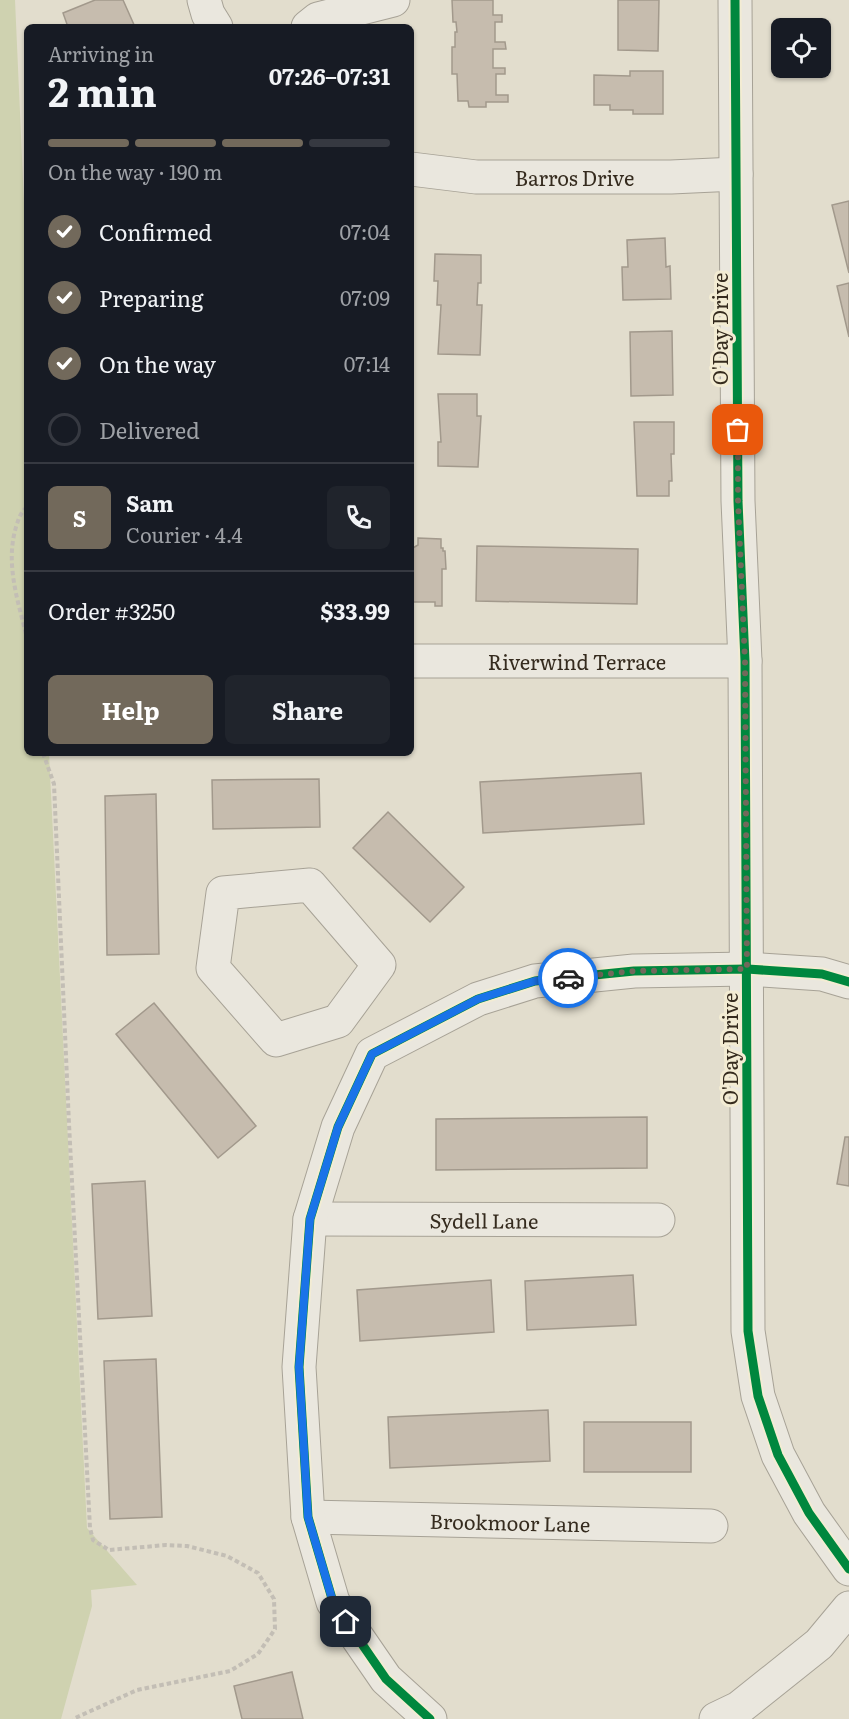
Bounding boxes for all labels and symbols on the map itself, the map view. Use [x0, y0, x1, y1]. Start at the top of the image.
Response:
street label: Barros Drive [515, 162, 634, 192]
street label: O'Day Drive [704, 273, 734, 385]
pin [712, 404, 763, 455]
street label: Riverwind Terrace [488, 646, 666, 676]
courier [538, 948, 598, 1008]
street label: O'Day Drive [714, 993, 744, 1105]
street label: Sydell Lane [429, 1204, 539, 1235]
street label: Brookmoor Lane [429, 1505, 591, 1538]
pin [320, 1596, 371, 1647]

